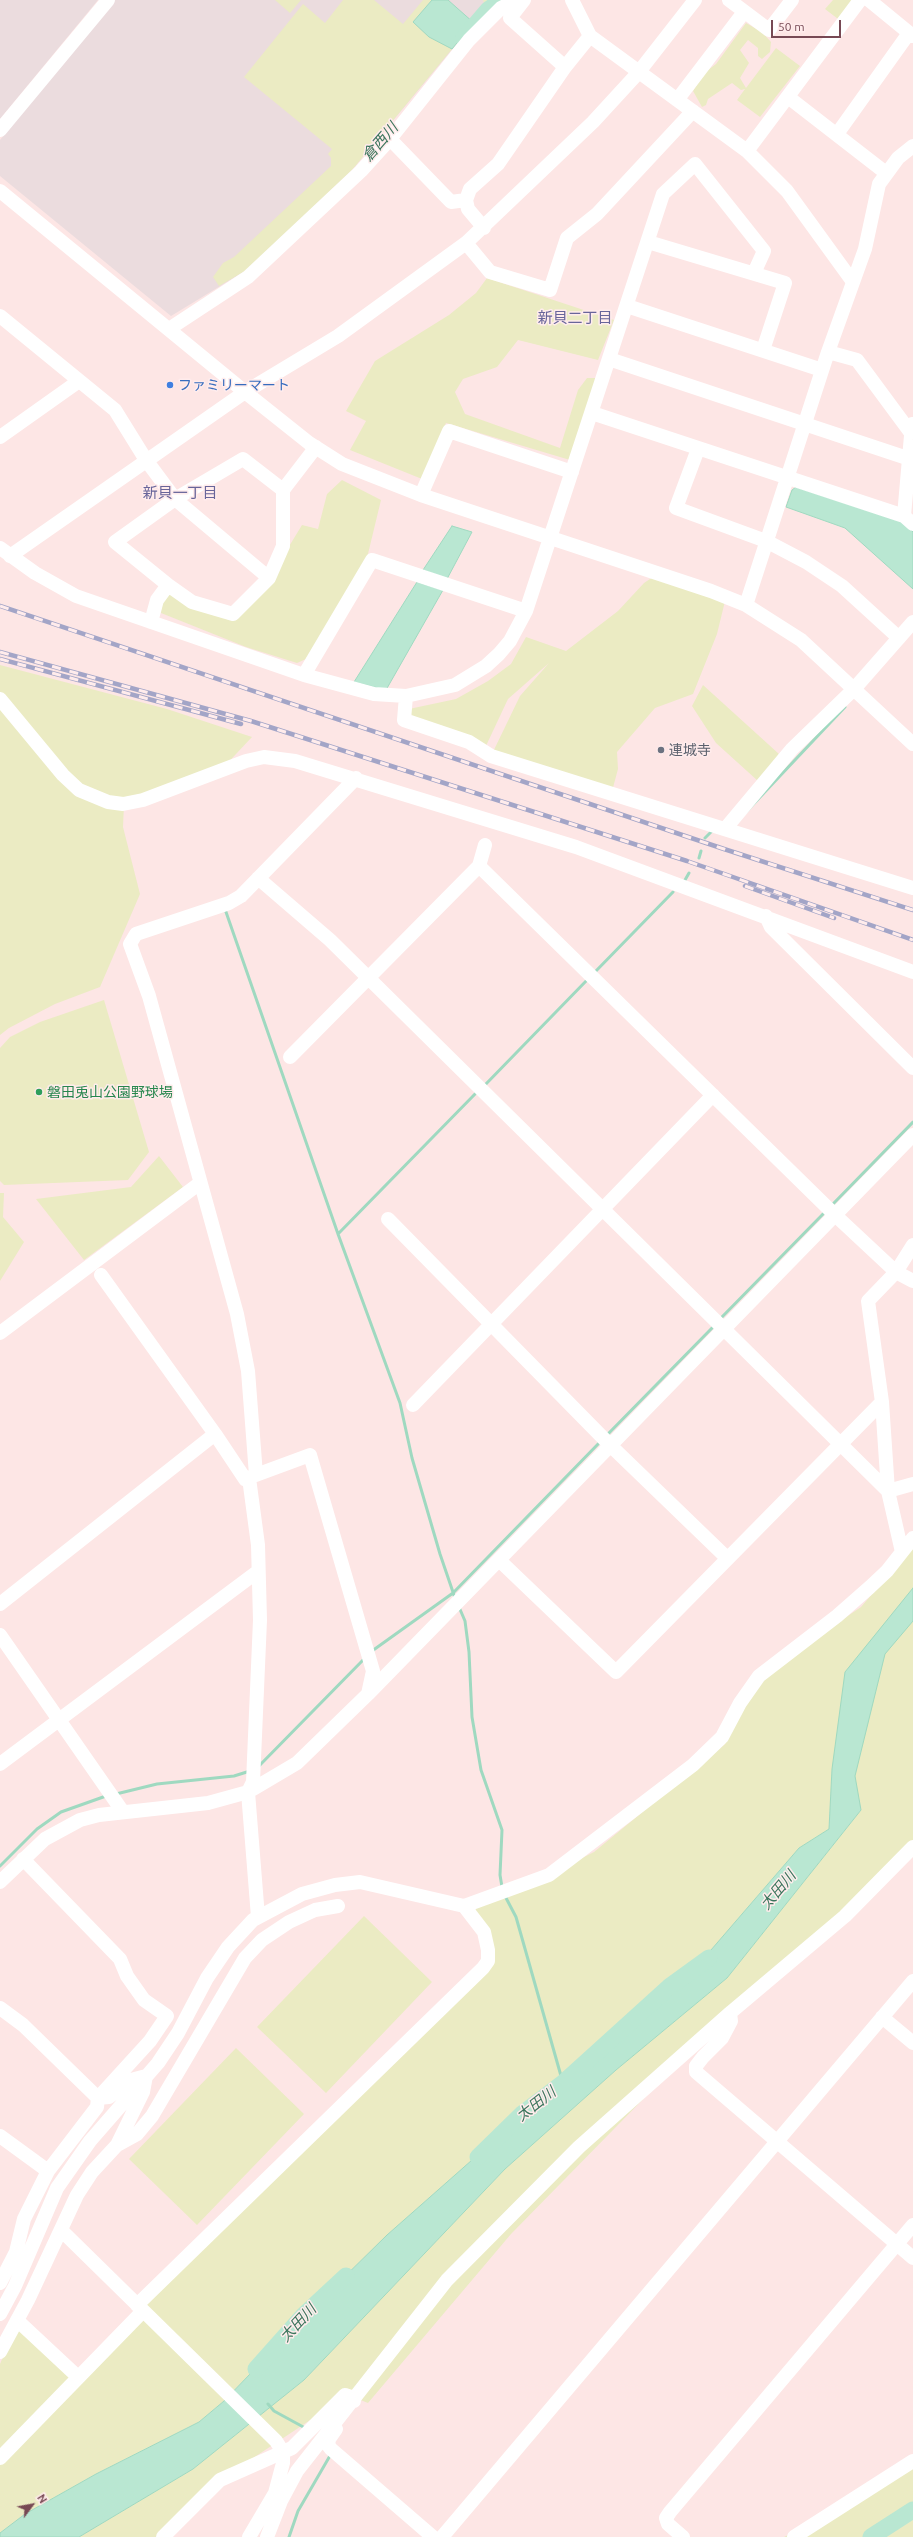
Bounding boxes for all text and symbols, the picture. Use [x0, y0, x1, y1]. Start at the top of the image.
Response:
scale bar [773, 12, 843, 38]
text: 50 m [778, 20, 805, 33]
water label: 倉西川 [358, 119, 402, 165]
district label: 新貝二丁目 [538, 309, 612, 327]
place label: ファミリーマート [178, 377, 290, 393]
marker: ファミリーマート [165, 380, 175, 390]
district label: 新貝一丁目 [143, 484, 217, 502]
place label: 連城寺 [669, 742, 711, 758]
marker: 連城寺 [656, 745, 666, 755]
place label: 磐田兎山公園野球場 [47, 1084, 173, 1100]
marker: 磐田兎山公園野球場 [34, 1087, 44, 1097]
water label: 太田川 [757, 1867, 799, 1913]
water label: 太田川 [513, 2083, 559, 2125]
water label: 太田川 [276, 2300, 320, 2346]
north arrow [12, 2485, 52, 2525]
text: N [35, 2492, 49, 2505]

